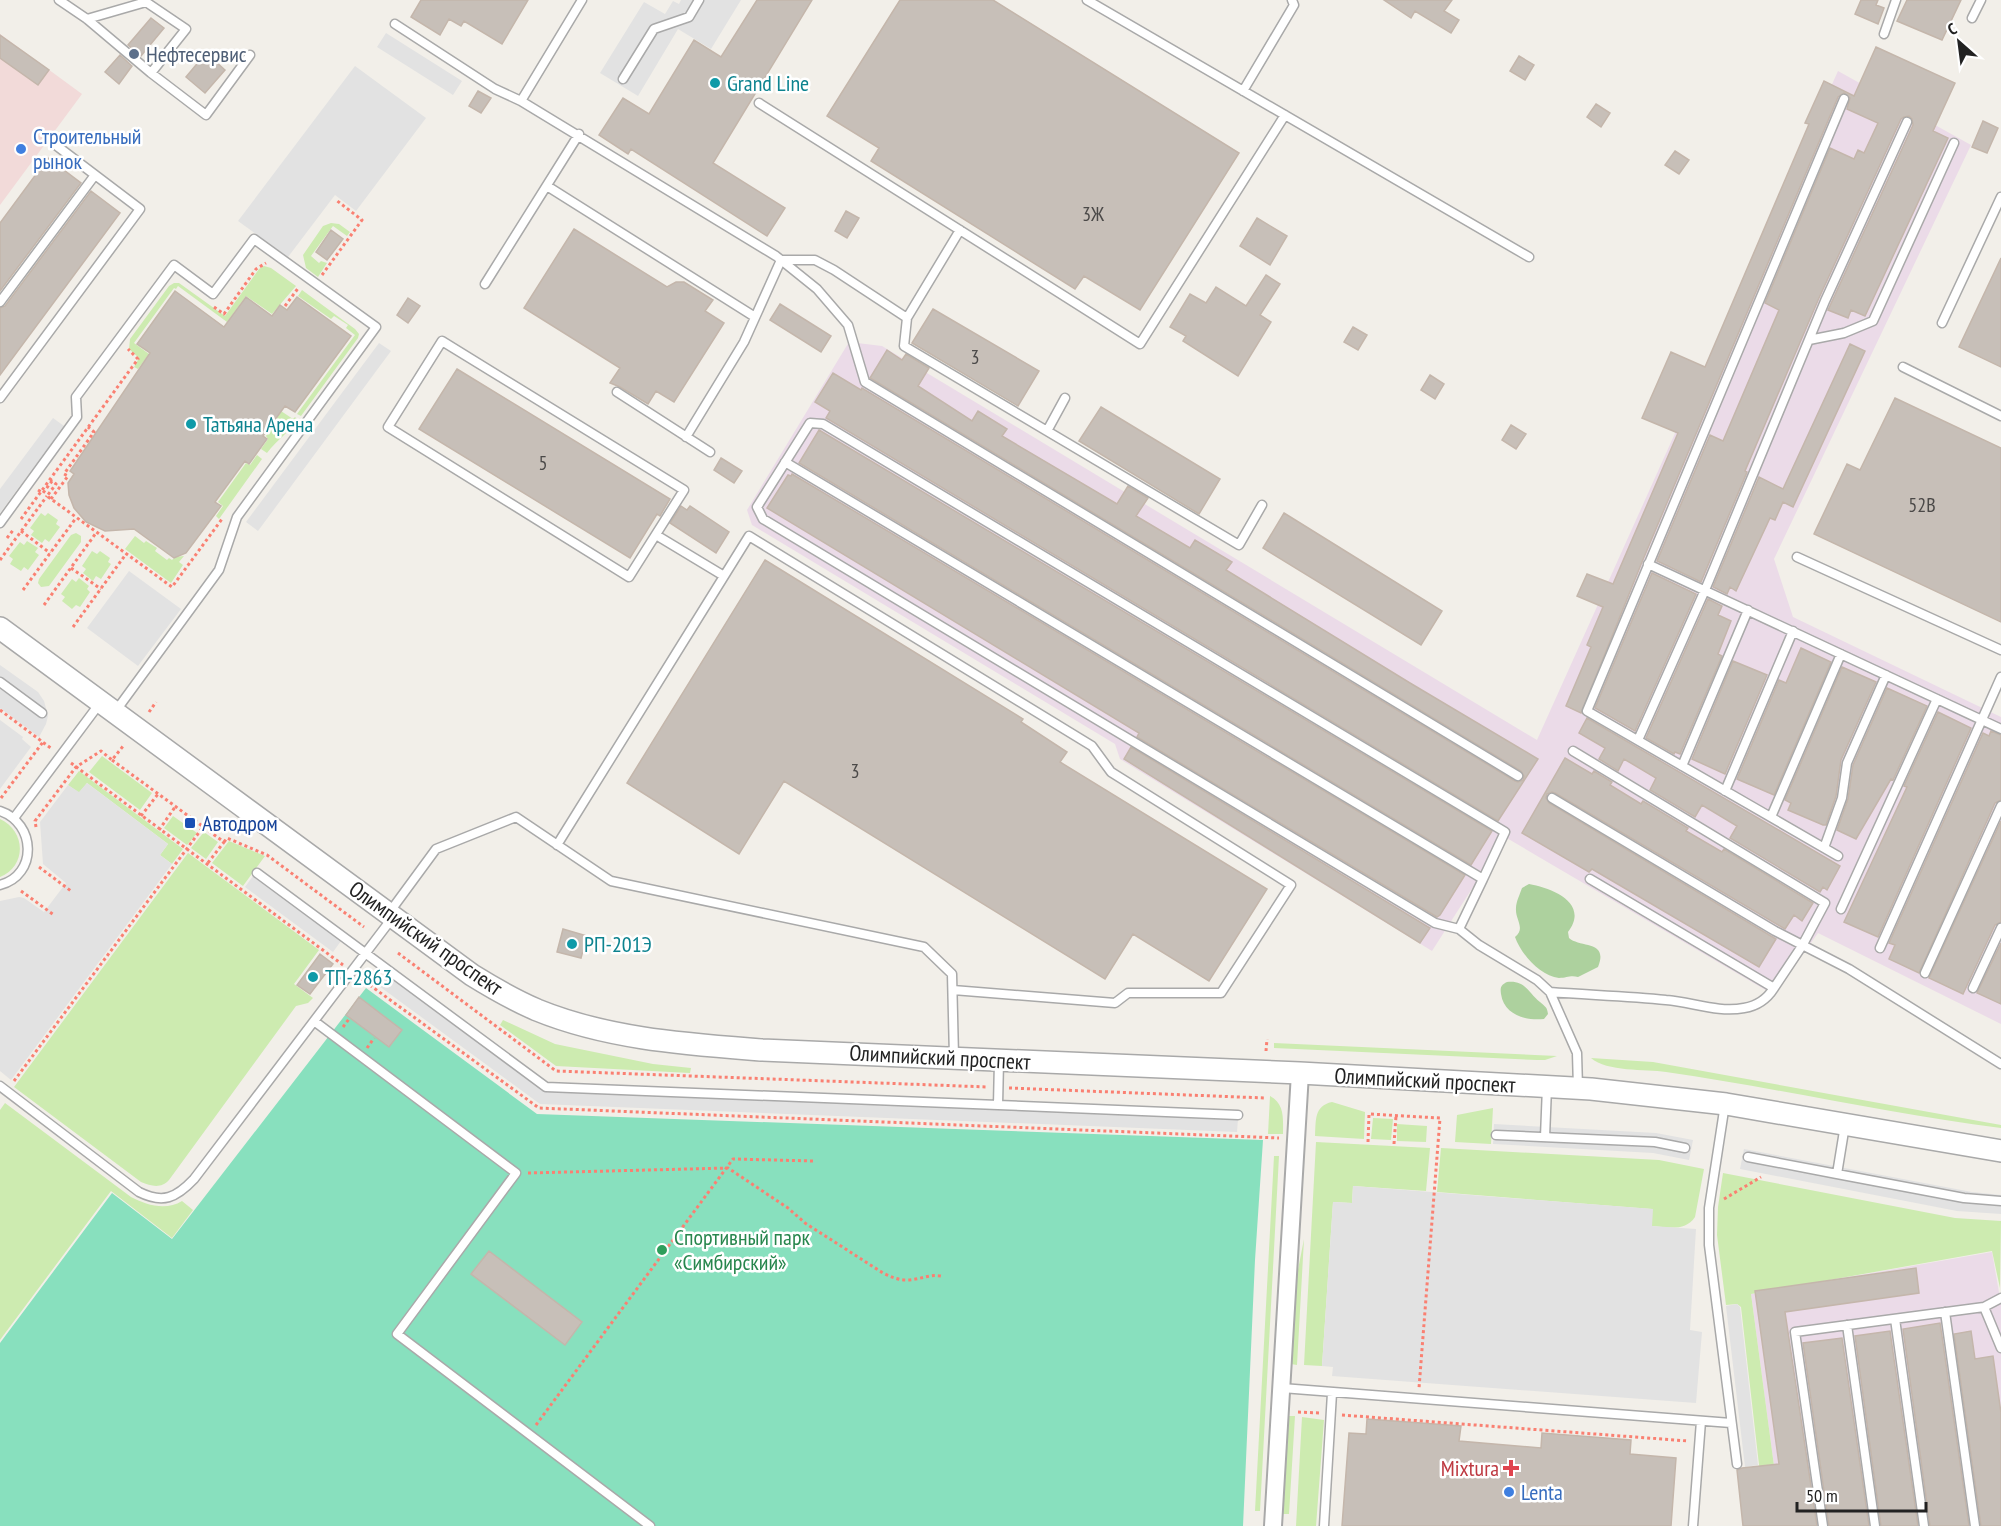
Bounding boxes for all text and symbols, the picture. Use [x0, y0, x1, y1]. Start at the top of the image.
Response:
north arrow [1929, 12, 1989, 72]
text: С [1944, 18, 1960, 39]
place label: Нефтесервис [146, 40, 247, 68]
marker: Нефтесервис [127, 47, 141, 61]
place label: Grand Line [727, 69, 809, 97]
marker: Grand Line [708, 76, 722, 90]
place label: Строительный рынок [33, 122, 142, 175]
marker: Строительный рынок [14, 142, 28, 156]
house number: 3Ж [1082, 201, 1105, 227]
house number: 3 [971, 344, 980, 370]
place label: Татьяна Арена [203, 410, 313, 438]
marker: Татьяна Арена [184, 417, 198, 431]
house number: 5 [539, 450, 548, 476]
house number: 52В [1908, 492, 1936, 518]
house number: 3 [851, 758, 860, 784]
place label: Автодром [202, 809, 278, 837]
marker: Автодром [183, 816, 197, 830]
street label: Олимпийский проспект [344, 875, 509, 1002]
place label: РП-201Э [584, 930, 652, 958]
marker: РП-201Э [565, 937, 579, 951]
place label: ТП-2863 [325, 963, 392, 991]
marker: ТП-2863 [306, 970, 320, 984]
street label: Олимпийский проспект [849, 1038, 1032, 1076]
street label: Олимпийский проспект [1334, 1061, 1517, 1099]
place label: Спортивный парк «Симбирский» [674, 1223, 810, 1276]
marker: Спортивный парк «Симбирский» [655, 1243, 669, 1257]
place label: Mixtura [1441, 1454, 1499, 1482]
marker: Mixtura [1504, 1461, 1518, 1475]
scale bar [1797, 1475, 1926, 1513]
place label: Lenta [1521, 1478, 1563, 1506]
text: 50 m [1806, 1484, 1838, 1507]
marker: Lenta [1502, 1485, 1516, 1499]

